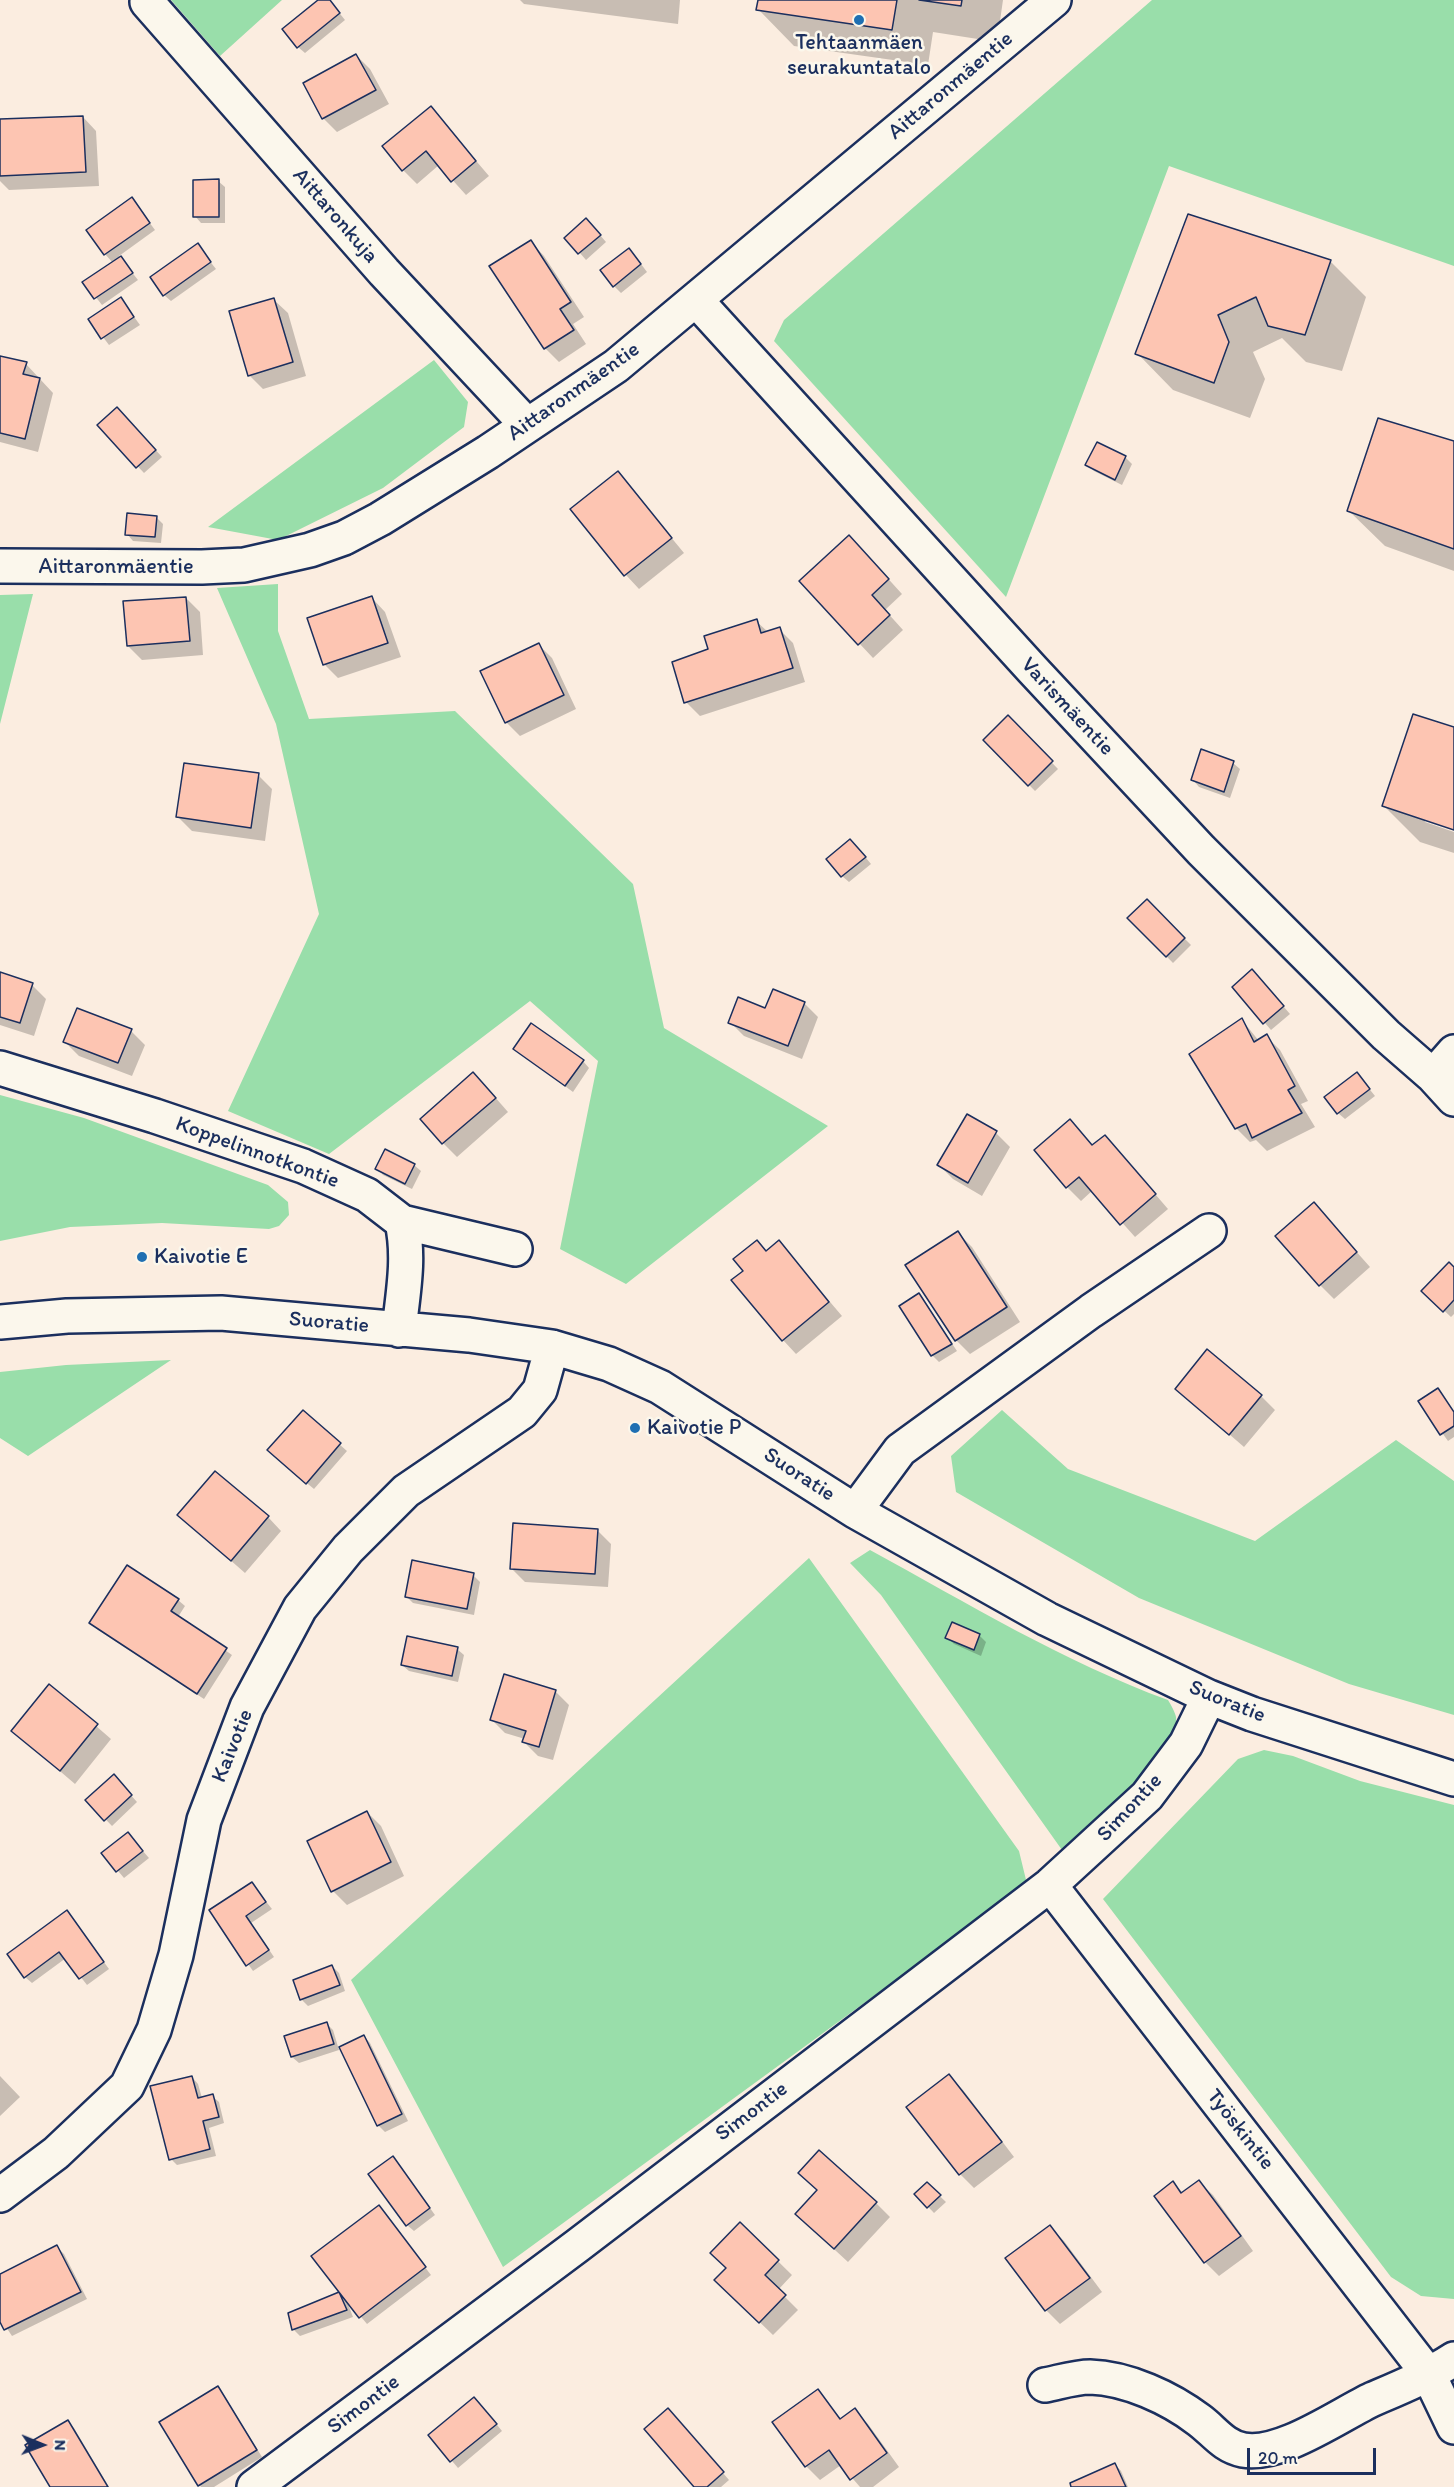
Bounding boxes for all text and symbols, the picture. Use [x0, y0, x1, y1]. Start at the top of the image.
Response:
marker: Tehtaanmäen seurakuntatalo [852, 13, 866, 27]
street label: Aittaronmäentie [883, 26, 1019, 146]
place label: Tehtaanmäen seurakuntatalo [787, 30, 931, 82]
street label: Aittaronkuja [286, 163, 384, 269]
street label: Aittaronmäentie [503, 337, 645, 447]
street label: Aittaronmäentie [38, 554, 194, 580]
street label: Varismäentie [1015, 652, 1119, 762]
street label: Koppelinnotkontie [172, 1111, 342, 1195]
place label: Kaivotie E [154, 1244, 248, 1270]
marker: Kaivotie E [135, 1250, 149, 1264]
street label: Suoratie [288, 1306, 370, 1340]
place label: Kaivotie P [647, 1415, 741, 1441]
marker: Kaivotie P [628, 1421, 642, 1435]
street label: Suoratie [758, 1442, 840, 1508]
street label: Suoratie [1185, 1675, 1269, 1729]
street label: Kaivotie [206, 1705, 260, 1787]
street label: Simontie [1092, 1768, 1168, 1848]
street label: Simontie [711, 2076, 793, 2148]
street label: Työskintie [1200, 2084, 1280, 2176]
street label: Simontie [323, 2369, 405, 2441]
north arrow [12, 2415, 72, 2475]
scale bar [1250, 2436, 1379, 2474]
text: N [51, 2440, 70, 2451]
text: 20 m [1258, 2447, 1298, 2469]

